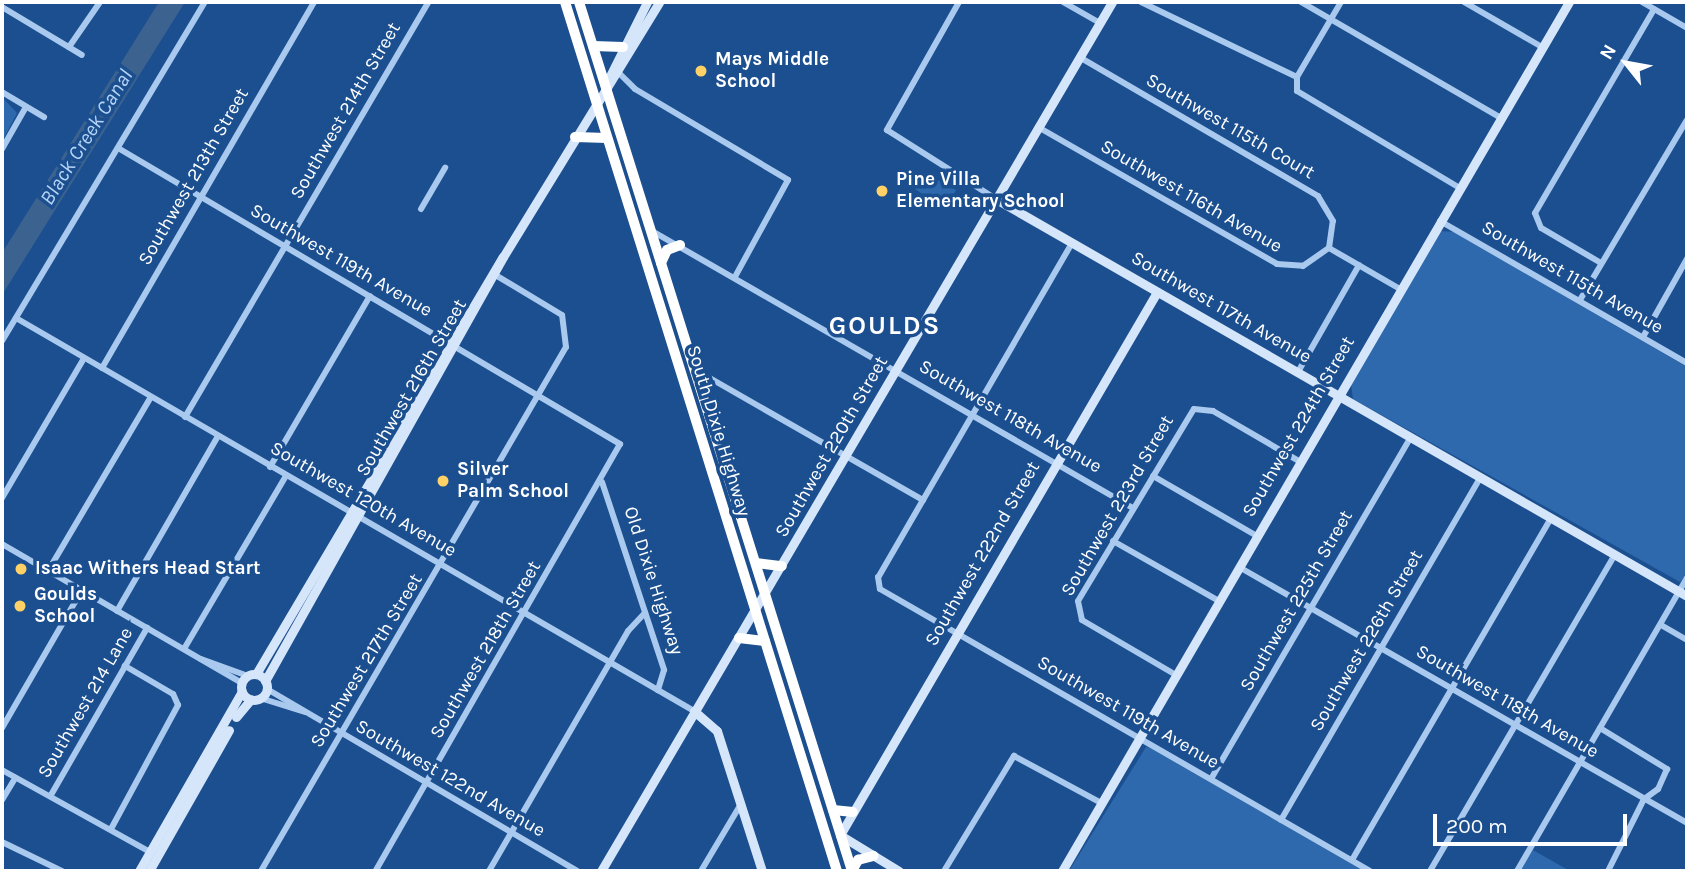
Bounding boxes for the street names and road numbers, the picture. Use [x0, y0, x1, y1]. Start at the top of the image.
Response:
street label: Southwest 214th Street [286, 19, 406, 203]
street label: Southwest 115th Court [1142, 69, 1318, 185]
street label: Southwest 213th Street [134, 84, 254, 270]
street label: Southwest 116th Avenue [1096, 136, 1286, 258]
street label: Southwest 119th Avenue [246, 200, 436, 322]
street label: Southwest 115th Avenue [1477, 217, 1667, 339]
street label: Southwest 117th Avenue [1127, 247, 1315, 369]
street label: Southwest 216th Street [352, 295, 472, 481]
street label: Southwest 224th Street [1238, 333, 1360, 521]
street label: South Dixie Highway [681, 343, 755, 519]
street label: Southwest 220th Street [771, 352, 893, 542]
street label: Southwest 118th Avenue [915, 355, 1105, 479]
street label: Southwest 223rd Street [1057, 411, 1179, 601]
street label: Southwest 120th Avenue [266, 437, 460, 563]
street label: Southwest 222nd Street [921, 458, 1045, 650]
street label: Old Dixie Highway [618, 504, 688, 658]
street label: Southwest 225th Street [1236, 506, 1358, 696]
street label: Southwest 226th Street [1306, 546, 1428, 736]
street label: Southwest 218th Street [426, 557, 546, 743]
street label: Southwest 217th Street [306, 570, 428, 752]
street label: Southwest 214 Lane [34, 624, 138, 782]
street label: Southwest 118th Avenue [1412, 640, 1602, 764]
street label: Southwest 119th Avenue [1033, 652, 1223, 774]
street label: Southwest 122nd Avenue [351, 715, 549, 843]

